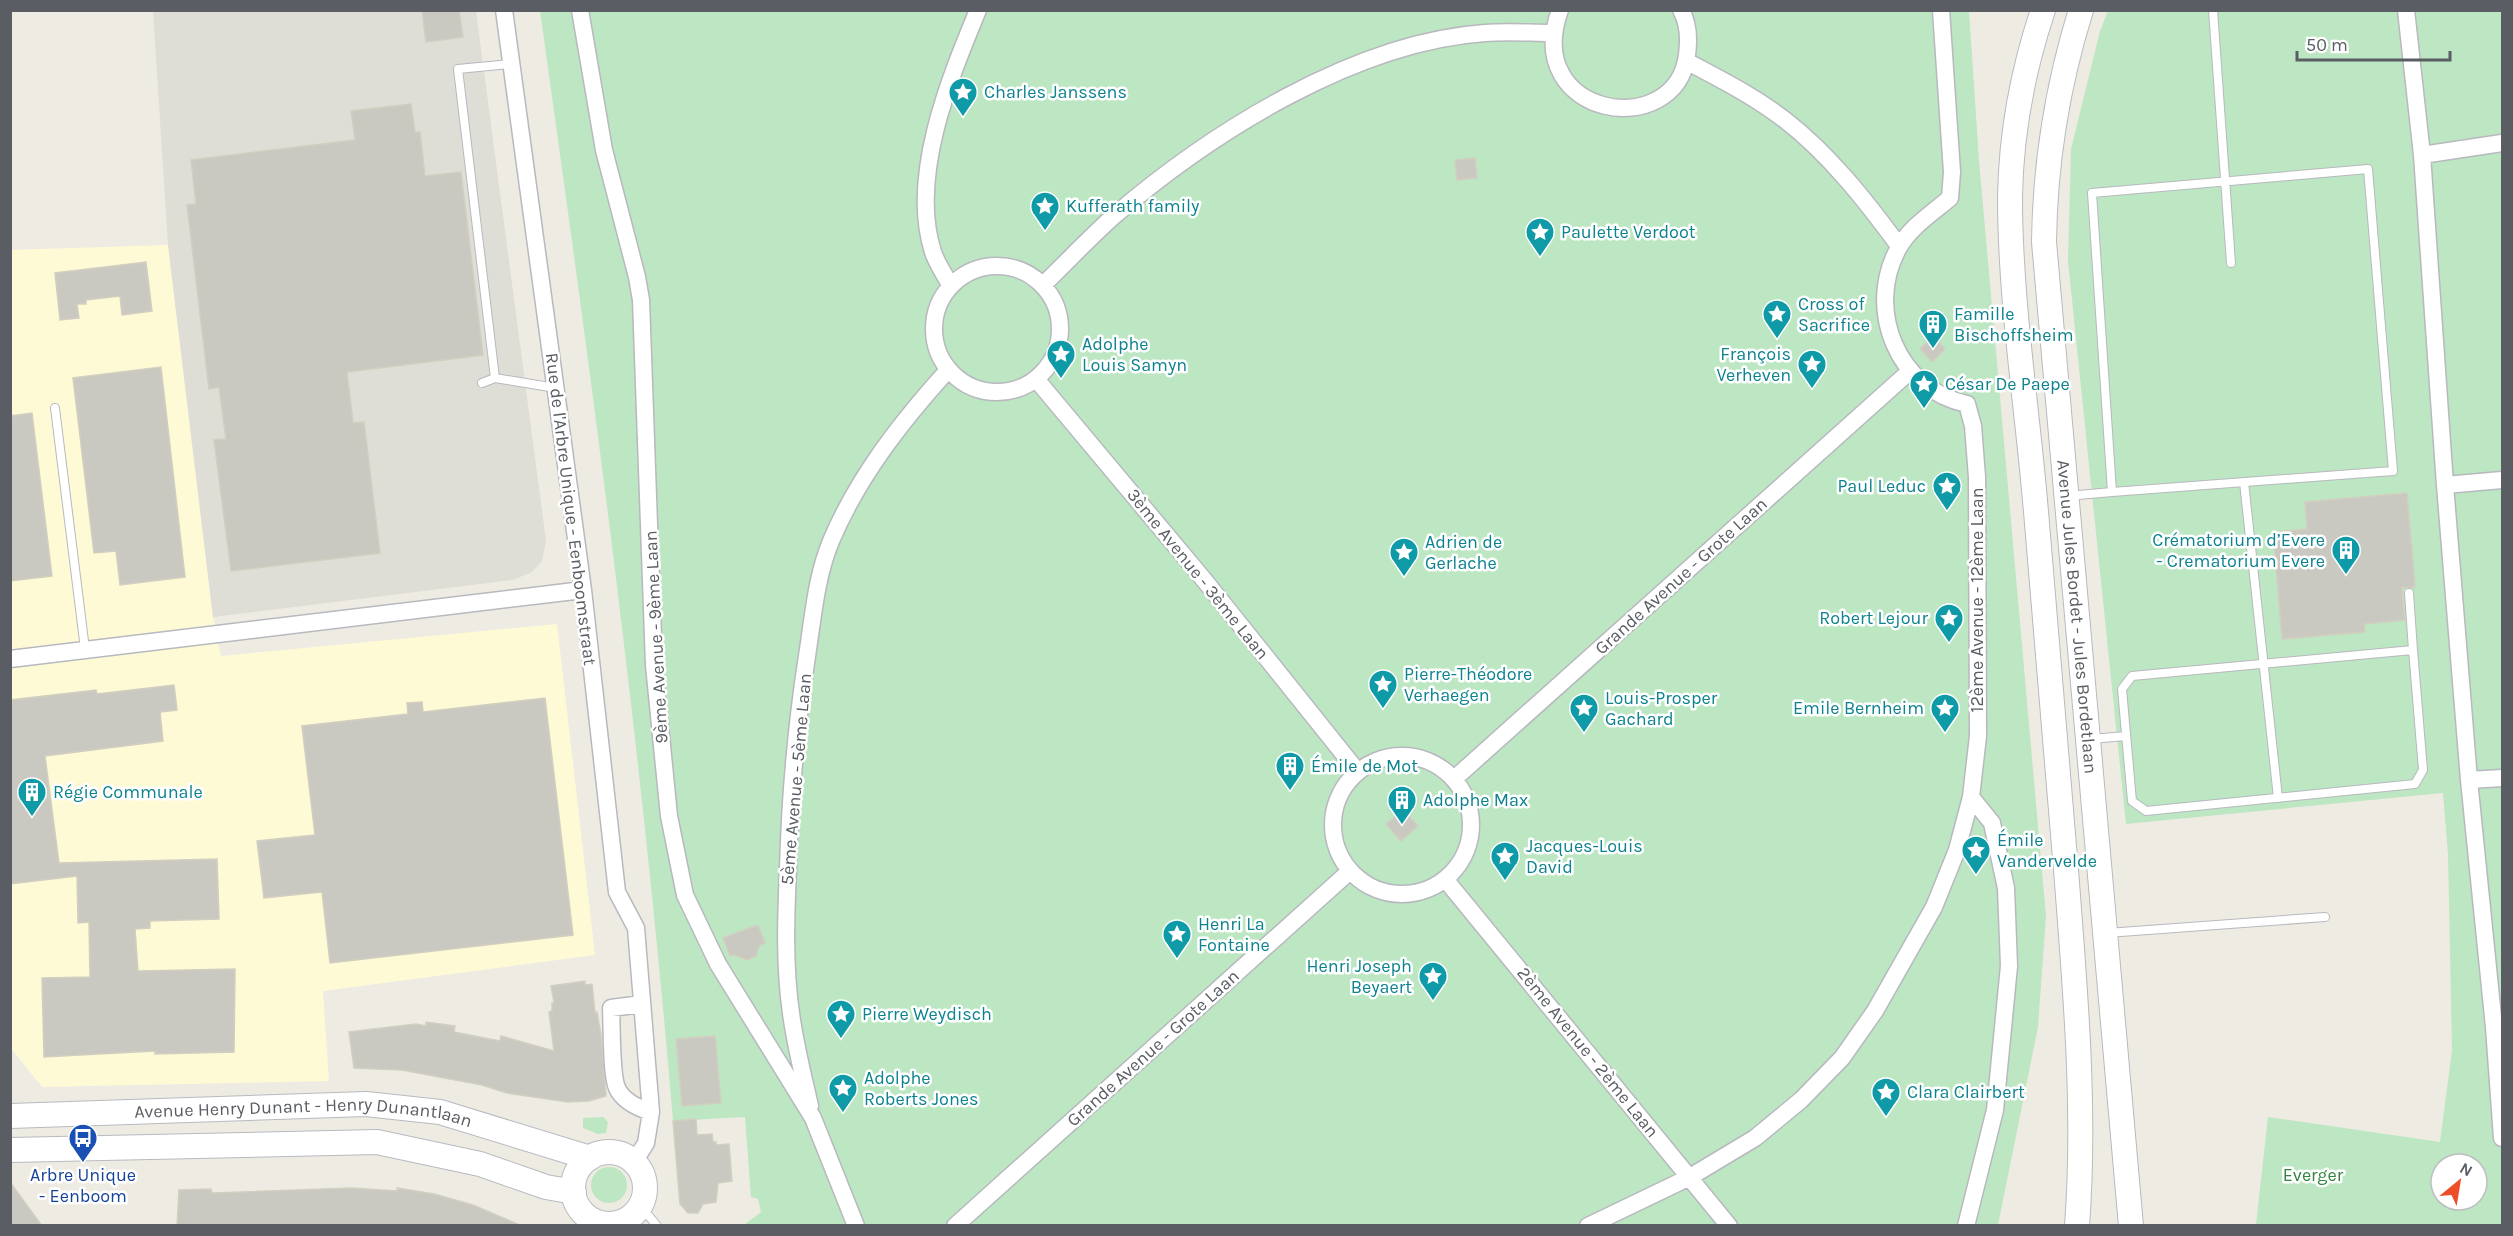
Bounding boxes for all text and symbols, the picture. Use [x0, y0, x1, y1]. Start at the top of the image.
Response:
scale bar [2297, 24, 2450, 62]
text: 50 m [2306, 34, 2348, 56]
place icon: Charles Janssens [947, 76, 979, 118]
place label: Charles Janssens [984, 81, 1127, 103]
place icon: Kufferath family [1029, 190, 1061, 232]
place label: Kufferath family [1066, 195, 1200, 217]
place icon: Paulette Verdoot [1524, 216, 1556, 258]
place label: Paulette Verdoot [1561, 221, 1696, 243]
place label: Cross of Sacrifice [1798, 293, 1870, 336]
place icon: Cross of Sacrifice [1761, 298, 1793, 340]
place label: Famille Bischoffsheim [1954, 303, 2074, 346]
building icon: Famille Bischoffsheim [1917, 308, 1949, 350]
place label: Adolphe Louis Samyn [1082, 333, 1187, 376]
place icon: Adolphe Louis Samyn [1045, 338, 1077, 380]
place label: François Verheven [1716, 343, 1791, 386]
place icon: François Verheven [1796, 348, 1828, 390]
street label: Rue de l'Arbre Unique - Eenboomstraat [541, 351, 601, 667]
place icon: César De Paepe [1908, 368, 1940, 410]
place label: César De Paepe [1945, 373, 2070, 395]
street label: Avenue Jules Bordet - Jules Bordetlaan [2052, 459, 2102, 775]
place icon: Paul Leduc [1931, 470, 1963, 512]
place label: Paul Leduc [1837, 475, 1926, 497]
street label: 3ème Avenue - 3ème Laan [1122, 484, 1274, 664]
street label: 12ème Avenue - 12ème Laan [1966, 487, 1988, 713]
street label: Grande Avenue - Grote Laan [1590, 493, 1772, 659]
place label: Crématorium d’Evere - Crematorium Evere [2152, 529, 2325, 572]
street label: 9ème Avenue - 9ème Laan [639, 530, 673, 744]
place label: Adrien de Gerlache [1425, 531, 1502, 574]
building icon: Crématorium d’Evere - Crematorium Evere [2330, 534, 2362, 576]
place icon: Adrien de Gerlache [1388, 536, 1420, 578]
place icon: Robert Lejour [1933, 602, 1965, 644]
place label: Robert Lejour [1819, 607, 1928, 629]
place label: Pierre-Théodore Verhaegen [1404, 663, 1532, 706]
place icon: Pierre-Théodore Verhaegen [1367, 668, 1399, 710]
street label: 5ème Avenue - 5ème Laan [776, 672, 816, 886]
place label: Louis-Prosper Gachard [1605, 687, 1718, 730]
place icon: Louis-Prosper Gachard [1568, 692, 1600, 734]
place icon: Emile Bernheim [1929, 692, 1961, 734]
place label: Emile Bernheim [1793, 697, 1924, 719]
building icon: Émile de Mot [1274, 750, 1306, 792]
place label: Émile de Mot [1311, 754, 1418, 777]
building icon: Régie Communale [16, 776, 48, 818]
place label: Régie Communale [53, 781, 203, 803]
building icon: Adolphe Max [1386, 784, 1418, 826]
place label: Adolphe Max [1423, 789, 1528, 811]
place label: Émile Vandervelde [1997, 828, 2097, 872]
place icon: Émile Vandervelde [1960, 834, 1992, 876]
place label: Jacques-Louis David [1526, 835, 1643, 878]
place icon: Jacques-Louis David [1489, 840, 1521, 882]
place label: Henri La Fontaine [1198, 913, 1270, 956]
place icon: Henri La Fontaine [1161, 918, 1193, 960]
place label: Henri Joseph Beyaert [1307, 955, 1412, 998]
place icon: Henri Joseph Beyaert [1417, 960, 1449, 1002]
street label: 2ème Avenue - 2ème Laan [1512, 962, 1664, 1142]
street label: Grande Avenue - Grote Laan [1062, 965, 1244, 1131]
place icon: Pierre Weydisch [825, 998, 857, 1040]
place label: Pierre Weydisch [862, 1003, 992, 1025]
place label: Adolphe Roberts Jones [864, 1067, 978, 1110]
place icon: Adolphe Roberts Jones [827, 1072, 859, 1114]
place icon: Clara Clairbert [1870, 1076, 1902, 1118]
place label: Clara Clairbert [1907, 1081, 2025, 1103]
street label: Avenue Henry Dunant - Henry Dunantlaan [134, 1093, 475, 1132]
bus stop icon: Arbre Unique - Eenboom [67, 1122, 99, 1164]
north arrow [2429, 1152, 2489, 1212]
text: N [2457, 1158, 2476, 1181]
place label: Arbre Unique - Eenboom [30, 1164, 136, 1207]
park label: Everger [2283, 1164, 2344, 1186]

